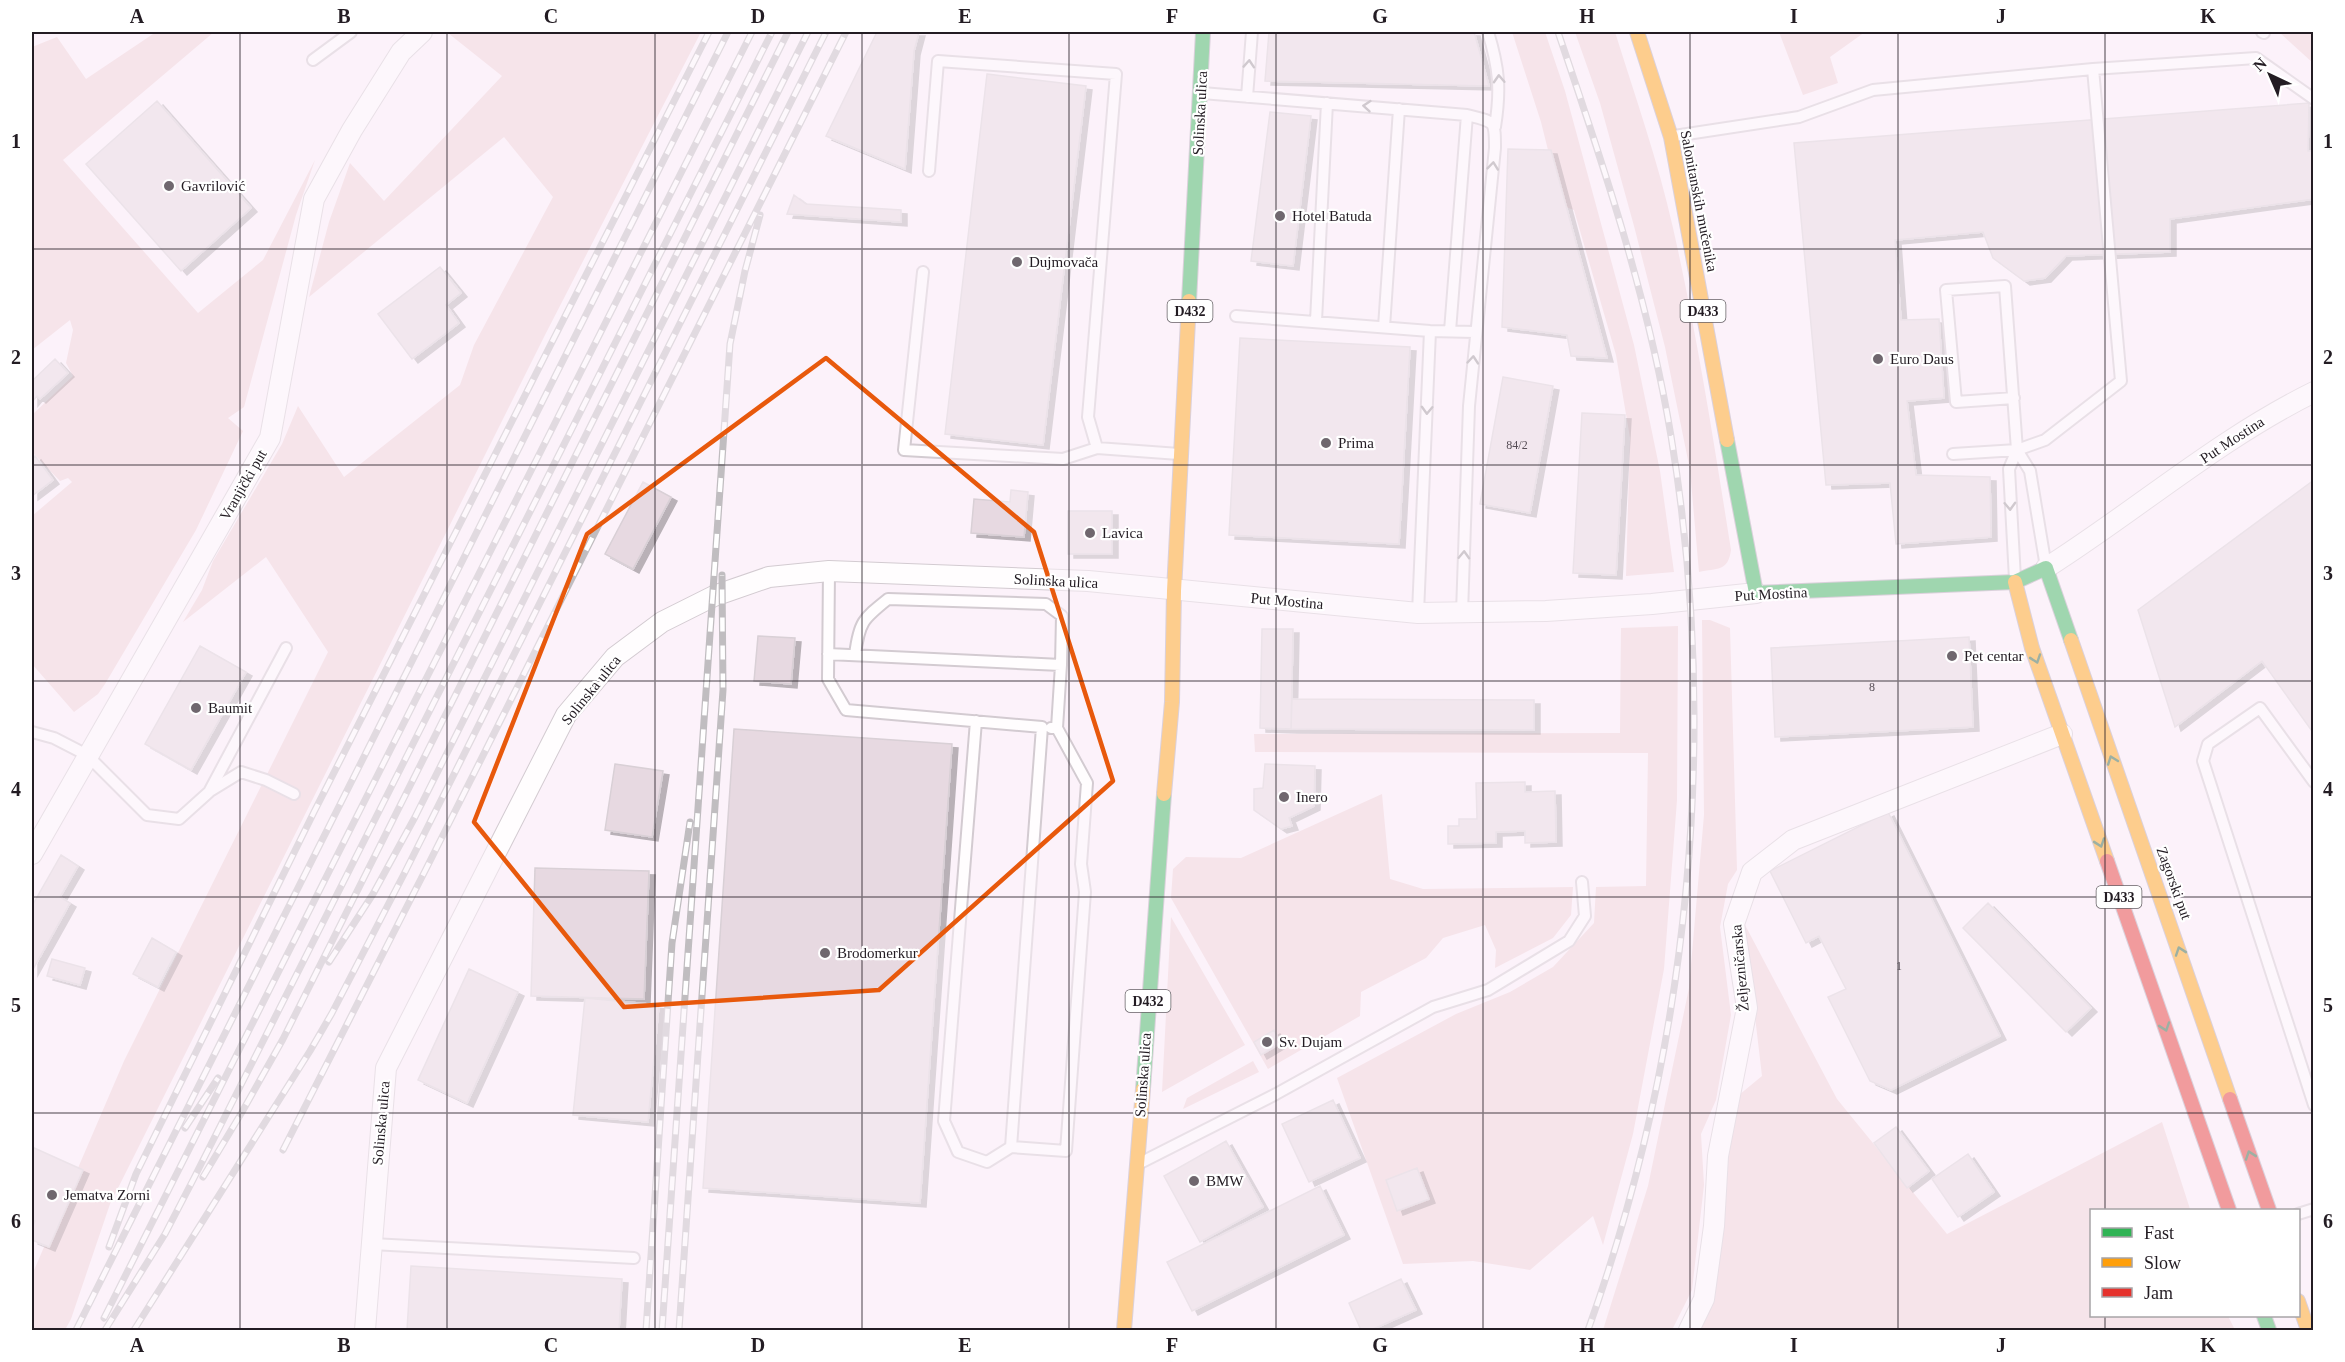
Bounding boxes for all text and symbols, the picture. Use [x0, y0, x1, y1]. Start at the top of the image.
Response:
text: A [130, 5, 145, 27]
text: B [337, 5, 351, 27]
text: C [544, 5, 558, 27]
text: D [751, 5, 765, 27]
text: E [958, 5, 972, 27]
text: F [1166, 5, 1178, 27]
text: G [1372, 5, 1388, 27]
text: H [1579, 5, 1595, 27]
text: I [1790, 5, 1798, 27]
text: J [1996, 5, 2006, 27]
text: K [2200, 5, 2216, 27]
north arrow [2240, 45, 2300, 105]
text: N [2250, 54, 2270, 75]
one-way arrow [1243, 60, 1256, 69]
street label: Solinska ulica [1190, 70, 1210, 156]
one-way arrow [1492, 74, 1505, 83]
one-way arrow [1363, 100, 1372, 113]
street label: Salonitanskih mučenika [1677, 129, 1721, 273]
text: 1 [11, 130, 21, 152]
text: 1 [2323, 130, 2333, 152]
one-way arrow [1486, 161, 1499, 171]
place label: Gavrilović [181, 178, 245, 194]
marker: Gavrilović [162, 179, 176, 193]
place label: Hotel Batuda [1292, 208, 1372, 224]
marker: Hotel Batuda [1273, 209, 1287, 223]
place label: Dujmovača [1029, 254, 1098, 270]
marker: Dujmovača [1010, 255, 1024, 269]
road number: D432 [1168, 300, 1212, 322]
road number: D433 [1680, 300, 1726, 322]
text: 2 [11, 346, 21, 368]
text: 2 [2323, 346, 2333, 368]
place label: Euro Daus [1890, 351, 1954, 367]
marker: Euro Daus [1871, 352, 1885, 366]
one-way arrow [1466, 355, 1479, 365]
one-way arrow [1421, 406, 1433, 415]
street label: Put Mostina [2197, 413, 2267, 467]
place label: Prima [1338, 435, 1374, 451]
marker: Prima [1319, 436, 1333, 450]
house number: 84/2 [1506, 438, 1528, 452]
street label: Vranjički put [216, 446, 270, 523]
one-way arrow [2004, 502, 2016, 511]
place label: Lavica [1102, 525, 1143, 541]
marker: Lavica [1083, 526, 1097, 540]
one-way arrow [1457, 550, 1470, 559]
text: 3 [11, 562, 21, 584]
text: 3 [2323, 562, 2333, 584]
street label: Solinska ulica [1013, 571, 1099, 591]
street label: Put Mostina [1734, 584, 1808, 604]
street label: Put Mostina [1250, 590, 1324, 612]
place label: Pet centar [1964, 648, 2024, 664]
marker: Pet centar [1945, 649, 1959, 663]
street label: Solinska ulica [558, 652, 624, 728]
one-way arrow [2029, 653, 2042, 664]
house number: 8 [1869, 680, 1875, 694]
place label: Baumit [208, 700, 253, 716]
marker: Baumit [189, 701, 203, 715]
one-way arrow [2107, 755, 2120, 766]
text: 4 [11, 778, 21, 800]
text: 4 [2323, 778, 2333, 800]
place label: Inero [1296, 789, 1328, 805]
marker: Inero [1277, 790, 1291, 804]
one-way arrow [2093, 837, 2106, 848]
street label: Zagorski put [2153, 844, 2195, 922]
road number: D433 [2096, 886, 2142, 908]
street label: Željezničarska [1728, 923, 1752, 1012]
place label: Brodomerkur [837, 945, 918, 961]
marker: Brodomerkur [818, 946, 832, 960]
one-way arrow [2175, 946, 2187, 957]
house number: 1 [1896, 959, 1902, 973]
road number: D432 [1126, 990, 1170, 1012]
text: 5 [11, 994, 21, 1016]
text: 5 [2323, 994, 2333, 1016]
one-way arrow [2157, 1021, 2170, 1032]
street label: Solinska ulica [1132, 1032, 1154, 1118]
place label: Sv. Dujam [1279, 1034, 1343, 1050]
marker: Sv. Dujam [1260, 1035, 1274, 1049]
street label: Solinska ulica [369, 1080, 393, 1166]
one-way arrow [2245, 1150, 2258, 1161]
place label: BMW [1206, 1173, 1244, 1189]
marker: BMW [1187, 1174, 1201, 1188]
place label: Jematva Zorni [64, 1187, 150, 1203]
marker: Jematva Zorni [45, 1188, 59, 1202]
legend [2090, 1209, 2300, 1317]
text: 6 [11, 1210, 21, 1232]
text: 6 [2323, 1210, 2333, 1232]
text: Fast [2144, 1223, 2174, 1243]
text: Slow [2144, 1253, 2181, 1273]
text: Jam [2144, 1283, 2173, 1303]
text: A [130, 1334, 145, 1356]
text: B [337, 1334, 351, 1356]
text: C [544, 1334, 558, 1356]
text: D [751, 1334, 765, 1356]
text: E [958, 1334, 972, 1356]
text: F [1166, 1334, 1178, 1356]
text: G [1372, 1334, 1388, 1356]
text: H [1579, 1334, 1595, 1356]
text: I [1790, 1334, 1798, 1356]
text: J [1996, 1334, 2006, 1356]
text: K [2200, 1334, 2216, 1356]

